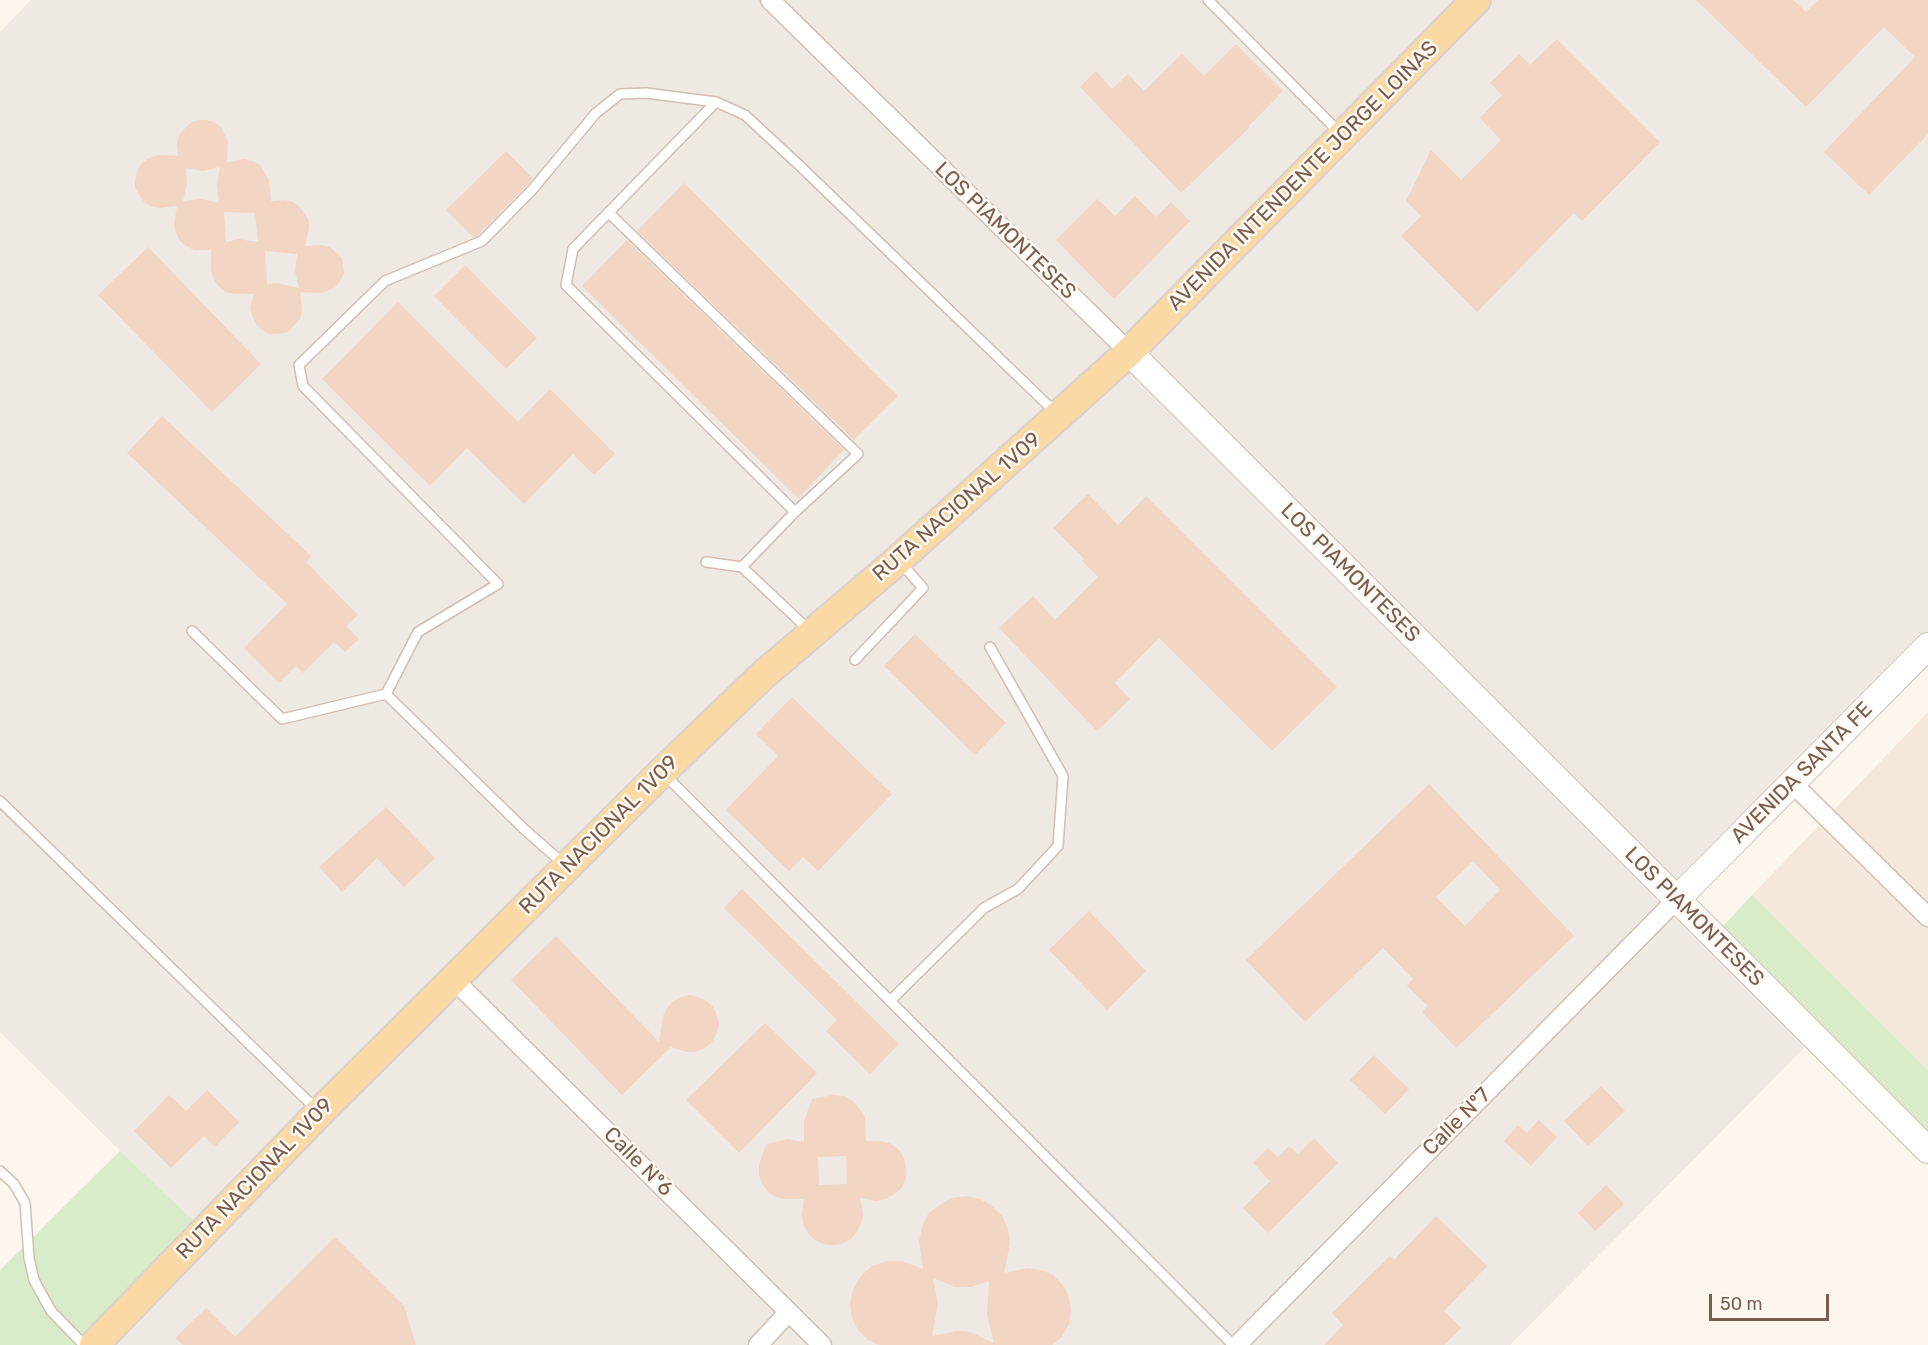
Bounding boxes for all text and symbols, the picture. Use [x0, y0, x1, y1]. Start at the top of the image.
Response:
street label: AVENIDA INTENDENTE JORGE LOINAS [1163, 36, 1443, 316]
street label: LOS PIAMONTESES [929, 157, 1081, 305]
street label: RUTA NACIONAL 1V09 [868, 427, 1046, 587]
street label: LOS PIAMONTESES [1275, 498, 1425, 648]
street label: AVENIDA SANTA FE [1726, 697, 1878, 849]
street label: RUTA NACIONAL 1V09 [514, 750, 684, 920]
street label: LOS PIAMONTESES [1619, 842, 1769, 992]
street label: Calle Nº7 [1418, 1083, 1496, 1161]
street label: RUTA NACIONAL 1V09 [171, 1093, 339, 1265]
street label: Calle Nº6 [598, 1122, 678, 1202]
scale bar [1712, 1282, 1832, 1320]
text: 50 m [1720, 1293, 1763, 1315]

